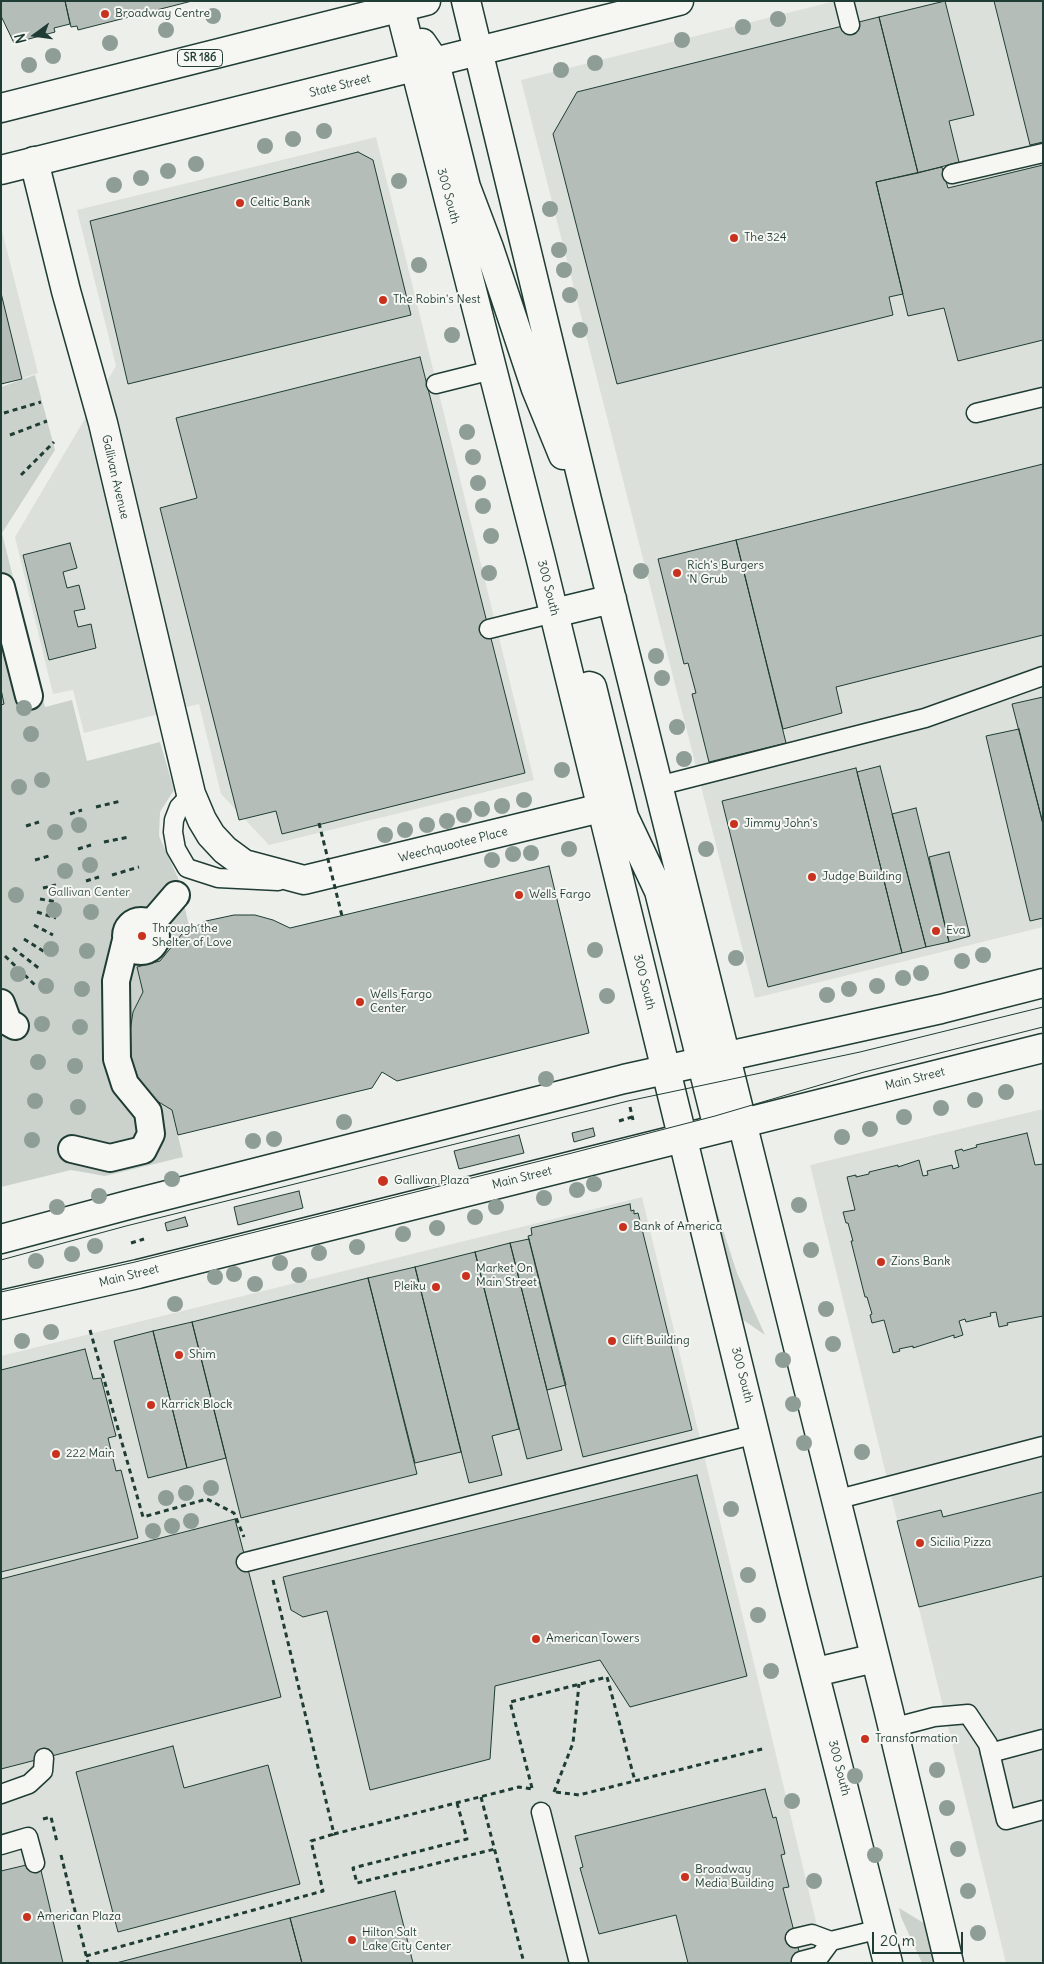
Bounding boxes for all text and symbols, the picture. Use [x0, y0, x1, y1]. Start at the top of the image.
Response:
place label: Broadway Centre [115, 7, 210, 21]
marker: Broadway Centre [99, 8, 111, 20]
north arrow [10, 10, 60, 60]
text: N [11, 32, 30, 46]
road number: SR 186 [178, 49, 222, 66]
street label: State Street [308, 71, 372, 101]
street label: 300 South [434, 167, 462, 225]
place label: Celtic Bank [250, 196, 310, 210]
marker: Celtic Bank [234, 197, 246, 209]
place label: The 324 [744, 231, 787, 245]
marker: The 324 [728, 232, 740, 244]
place label: The Robin's Nest [393, 293, 481, 307]
marker: The Robin's Nest [377, 294, 389, 306]
street label: Gallivan Avenue [98, 433, 132, 521]
street label: 300 South [534, 559, 562, 617]
place label: Rich's Burgers 'N Grub [687, 559, 764, 587]
marker: Rich's Burgers 'N Grub [671, 567, 683, 579]
place label: Jimmy John's [744, 817, 818, 831]
marker: Jimmy John's [728, 818, 740, 830]
street label: Weechquootee Place [397, 824, 509, 866]
place label: Judge Building [822, 870, 902, 884]
marker: Judge Building [806, 871, 818, 883]
park label: Gallivan Center [48, 886, 130, 900]
place label: Wells Fargo [529, 888, 591, 902]
marker: Wells Fargo [513, 889, 525, 901]
place label: Through the Shelter of Love [152, 922, 232, 950]
place label: Eva [946, 924, 966, 938]
marker: Eva [930, 925, 942, 937]
marker: Through the Shelter of Love [136, 930, 148, 942]
street label: 300 South [630, 953, 658, 1011]
place label: Wells Fargo Center [370, 988, 432, 1016]
marker: Wells Fargo Center [354, 996, 366, 1008]
street label: Main Street [884, 1065, 946, 1093]
street label: Main Street [491, 1164, 553, 1192]
marker: Gallivan Plaza [376, 1174, 390, 1188]
place label: Gallivan Plaza [394, 1174, 469, 1188]
place label: Bank of America [633, 1220, 722, 1234]
marker: Bank of America [617, 1221, 629, 1233]
place label: Zions Bank [891, 1255, 950, 1269]
marker: Zions Bank [875, 1256, 887, 1268]
street label: Main Street [98, 1262, 160, 1290]
place label: Market On Main Street [476, 1262, 537, 1290]
marker: Market On Main Street [460, 1270, 472, 1282]
place label: Pleiku [394, 1280, 426, 1294]
marker: Pleiku [430, 1281, 442, 1293]
place label: Clift Building [622, 1334, 690, 1348]
marker: Clift Building [606, 1335, 618, 1347]
street label: 300 South [728, 1346, 756, 1404]
place label: Shim [189, 1348, 216, 1362]
marker: Shim [173, 1349, 185, 1361]
place label: Karrick Block [161, 1398, 232, 1412]
marker: Karrick Block [145, 1399, 157, 1411]
place label: 222 Main [66, 1447, 115, 1461]
marker: 222 Main [50, 1448, 62, 1460]
place label: Sicilia Pizza [930, 1536, 991, 1550]
marker: Sicilia Pizza [914, 1537, 926, 1549]
place label: American Towers [546, 1632, 639, 1646]
marker: American Towers [530, 1633, 542, 1645]
place label: Transformation [875, 1732, 958, 1746]
marker: Transformation [859, 1733, 871, 1745]
street label: 300 South [825, 1739, 853, 1797]
place label: Broadway Media Building [695, 1863, 774, 1891]
marker: Broadway Media Building [679, 1871, 691, 1883]
place label: American Plaza [37, 1910, 121, 1924]
marker: American Plaza [21, 1911, 33, 1923]
scale bar [874, 1922, 965, 1954]
place label: Hilton Salt Lake City Center [362, 1926, 451, 1954]
text: 20 m [880, 1931, 915, 1950]
marker: Hilton Salt Lake City Center [346, 1934, 358, 1946]

